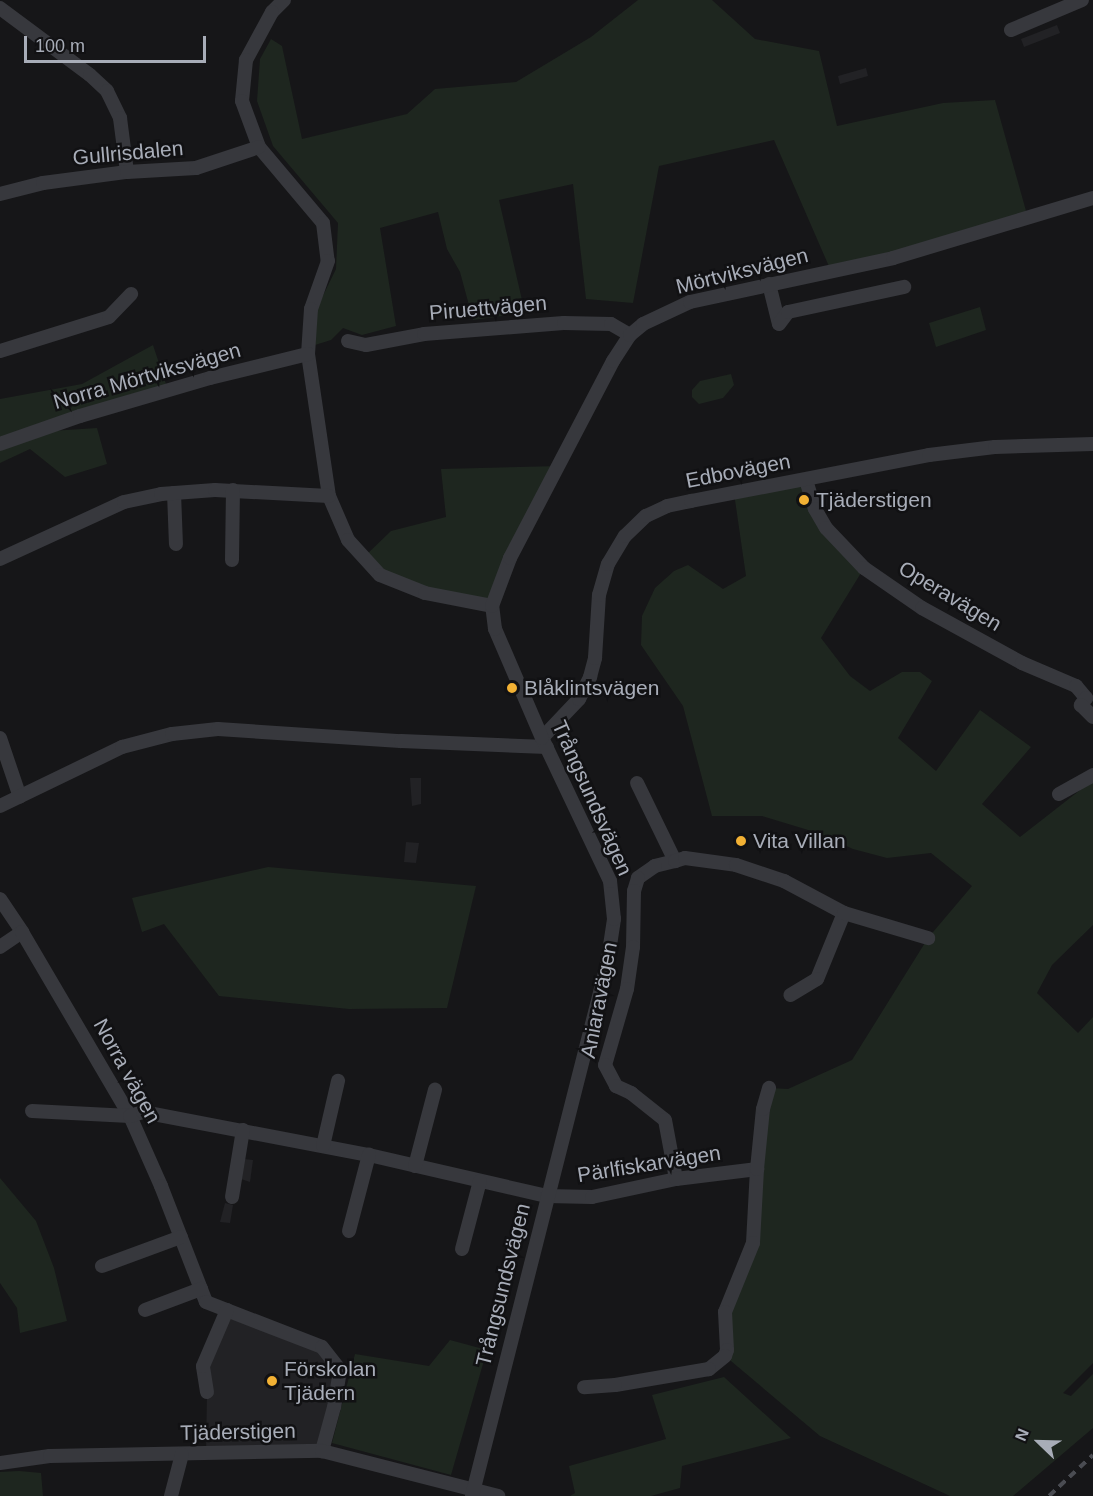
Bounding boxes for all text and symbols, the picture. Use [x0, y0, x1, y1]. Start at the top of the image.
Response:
scale bar [27, 24, 208, 62]
text: 100 m [35, 36, 85, 56]
street label: Gullrisdalen [72, 136, 184, 170]
street label: Mörtviksvägen [673, 242, 811, 300]
street label: Piruettvägen [428, 290, 548, 326]
street label: Norra Mörtviksvägen [50, 337, 244, 415]
street label: Edbovägen [683, 448, 793, 494]
place label: Tjäderstigen [816, 487, 932, 513]
marker: Tjäderstigen [797, 493, 811, 507]
street label: Operavägen [894, 555, 1006, 637]
place label: Blåklintsvägen [524, 675, 659, 701]
marker: Blåklintsvägen [505, 681, 519, 695]
street label: Trångsundsvägen [546, 716, 638, 880]
place label: Vita Villan [753, 828, 846, 854]
marker: Vita Villan [734, 834, 748, 848]
street label: Aniaravägen [575, 940, 623, 1060]
street label: Norra vägen [88, 1014, 166, 1128]
street label: Pärlfiskarvägen [576, 1140, 722, 1188]
street label: Trångsundsvägen [471, 1201, 535, 1369]
place label: Förskolan Tjädern [284, 1356, 376, 1406]
marker: Förskolan Tjädern [265, 1374, 279, 1388]
north arrow [1009, 1412, 1069, 1472]
street label: Tjäderstigen [180, 1418, 296, 1446]
text: N [1012, 1426, 1032, 1443]

